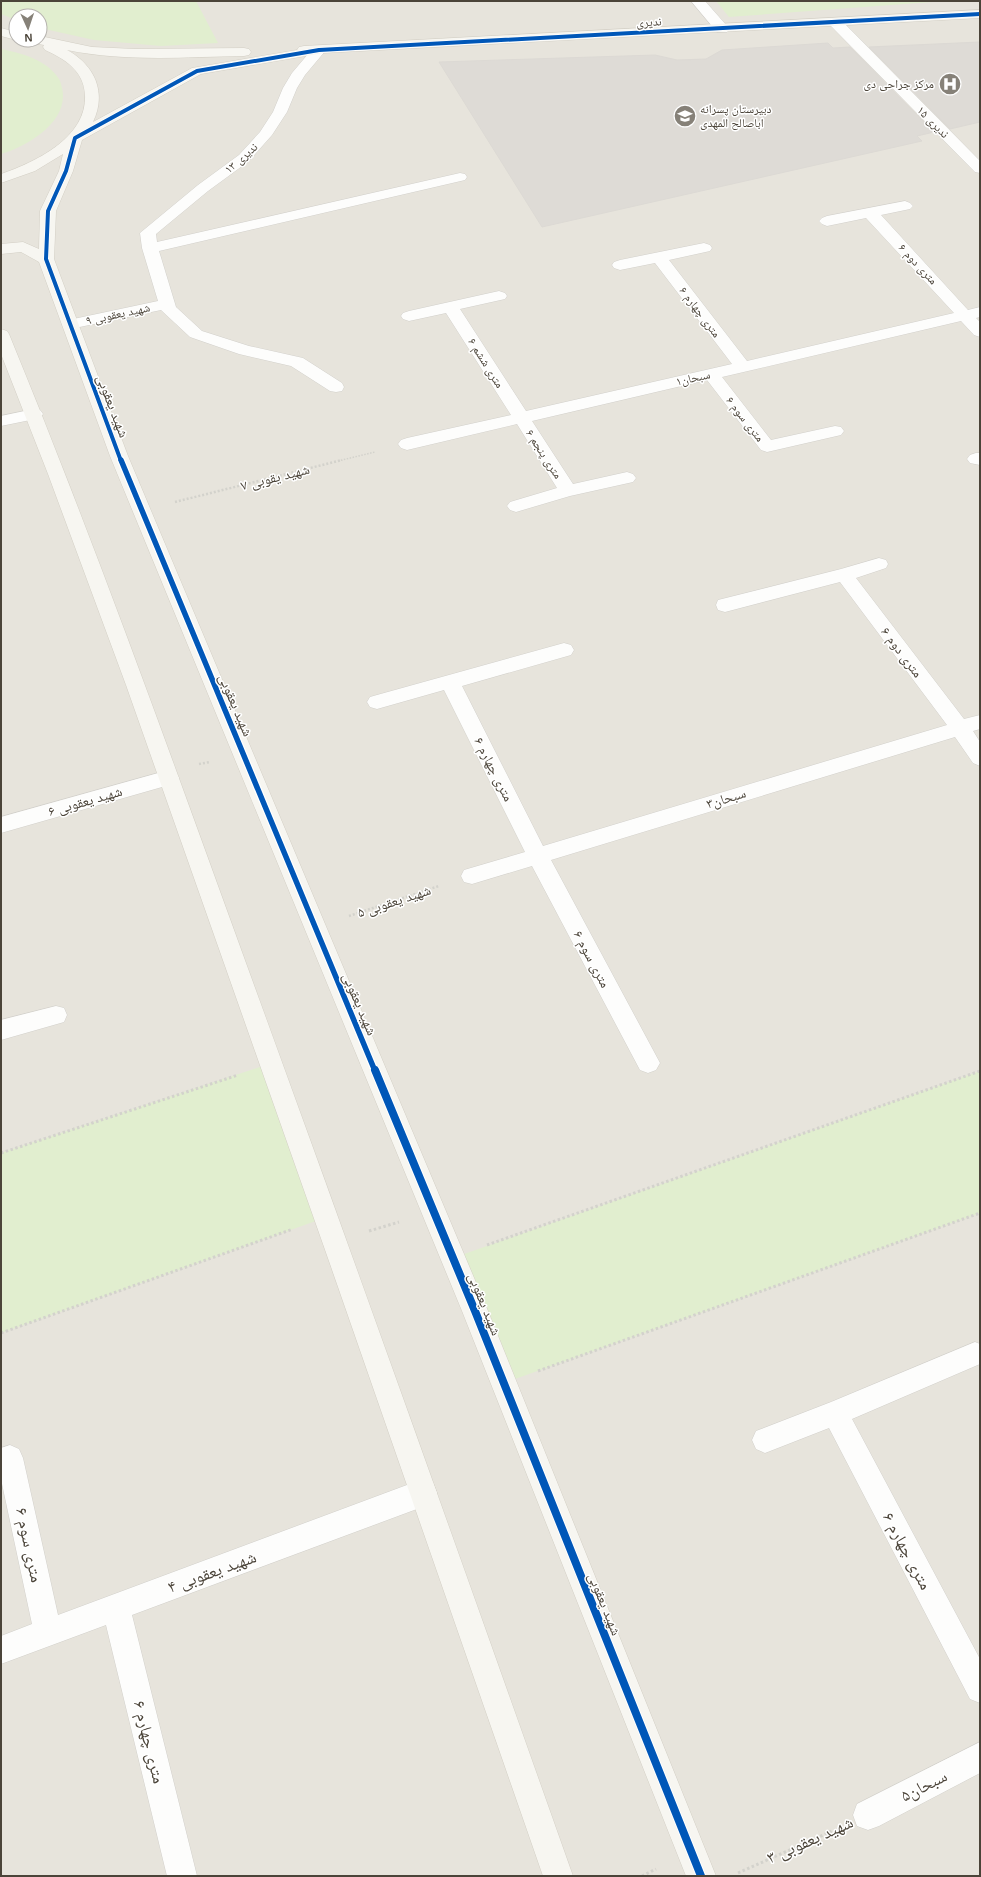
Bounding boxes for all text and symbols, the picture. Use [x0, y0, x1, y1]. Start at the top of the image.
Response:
north arrow [8, 8, 48, 48]
street label: ندیری [636, 14, 662, 30]
text: N [24, 32, 33, 44]
hospital icon: مرکز جراحی دی [937, 71, 963, 97]
place label: مرکز جراحی دی [864, 77, 934, 91]
place label: دبیرستان پسرانه اباصالح المهدی [700, 102, 772, 130]
school or university icon: دبیرستان پسرانه اباصالح المهدی [672, 103, 698, 129]
street label: ندیری ۱۵ [914, 103, 952, 141]
street label: ندیری ۱۳ [222, 140, 261, 176]
street label: ۶ متری دوم [895, 241, 940, 288]
street label: ۶ متری چهارم [676, 284, 724, 341]
street label: شهید یعقوبی ۹ [85, 300, 152, 328]
street label: ۶ متری ششم [464, 335, 507, 391]
street label: سبحان۱ [674, 367, 712, 389]
street label: شهید یعقوبی [93, 372, 132, 440]
street label: ۶ متری سوم [722, 394, 767, 445]
street label: ۶ متری پنجم [522, 427, 565, 482]
street label: شهید یقوبی ۷ [239, 461, 311, 494]
street label: ۶ متری دوم [876, 624, 926, 682]
street label: شهید یعقوبی [215, 671, 256, 739]
street label: ۶ متری چهارم [469, 734, 517, 805]
street label: شهید یعقوبی ۶ [46, 783, 124, 820]
street label: سبحان۳ [704, 784, 748, 813]
street label: شهید یعقوبی ۵ [355, 882, 433, 921]
street label: ۶ متری سوم [569, 928, 614, 991]
street label: شهید یعقوبی [339, 970, 380, 1038]
street label: شهید یعقوبی [464, 1270, 505, 1338]
street label: ۶ متری سوم [10, 1506, 46, 1584]
street label: ۶ متری چهارم [877, 1509, 935, 1594]
street label: شهید یعقوبی ۴ [165, 1547, 259, 1598]
street label: شهید یعقوبی [584, 1570, 625, 1638]
street label: ۶ متری چهارم [128, 1699, 168, 1786]
street label: سبحان۵ [898, 1766, 951, 1807]
street label: شهید یعقوبی ۳ [764, 1812, 857, 1868]

